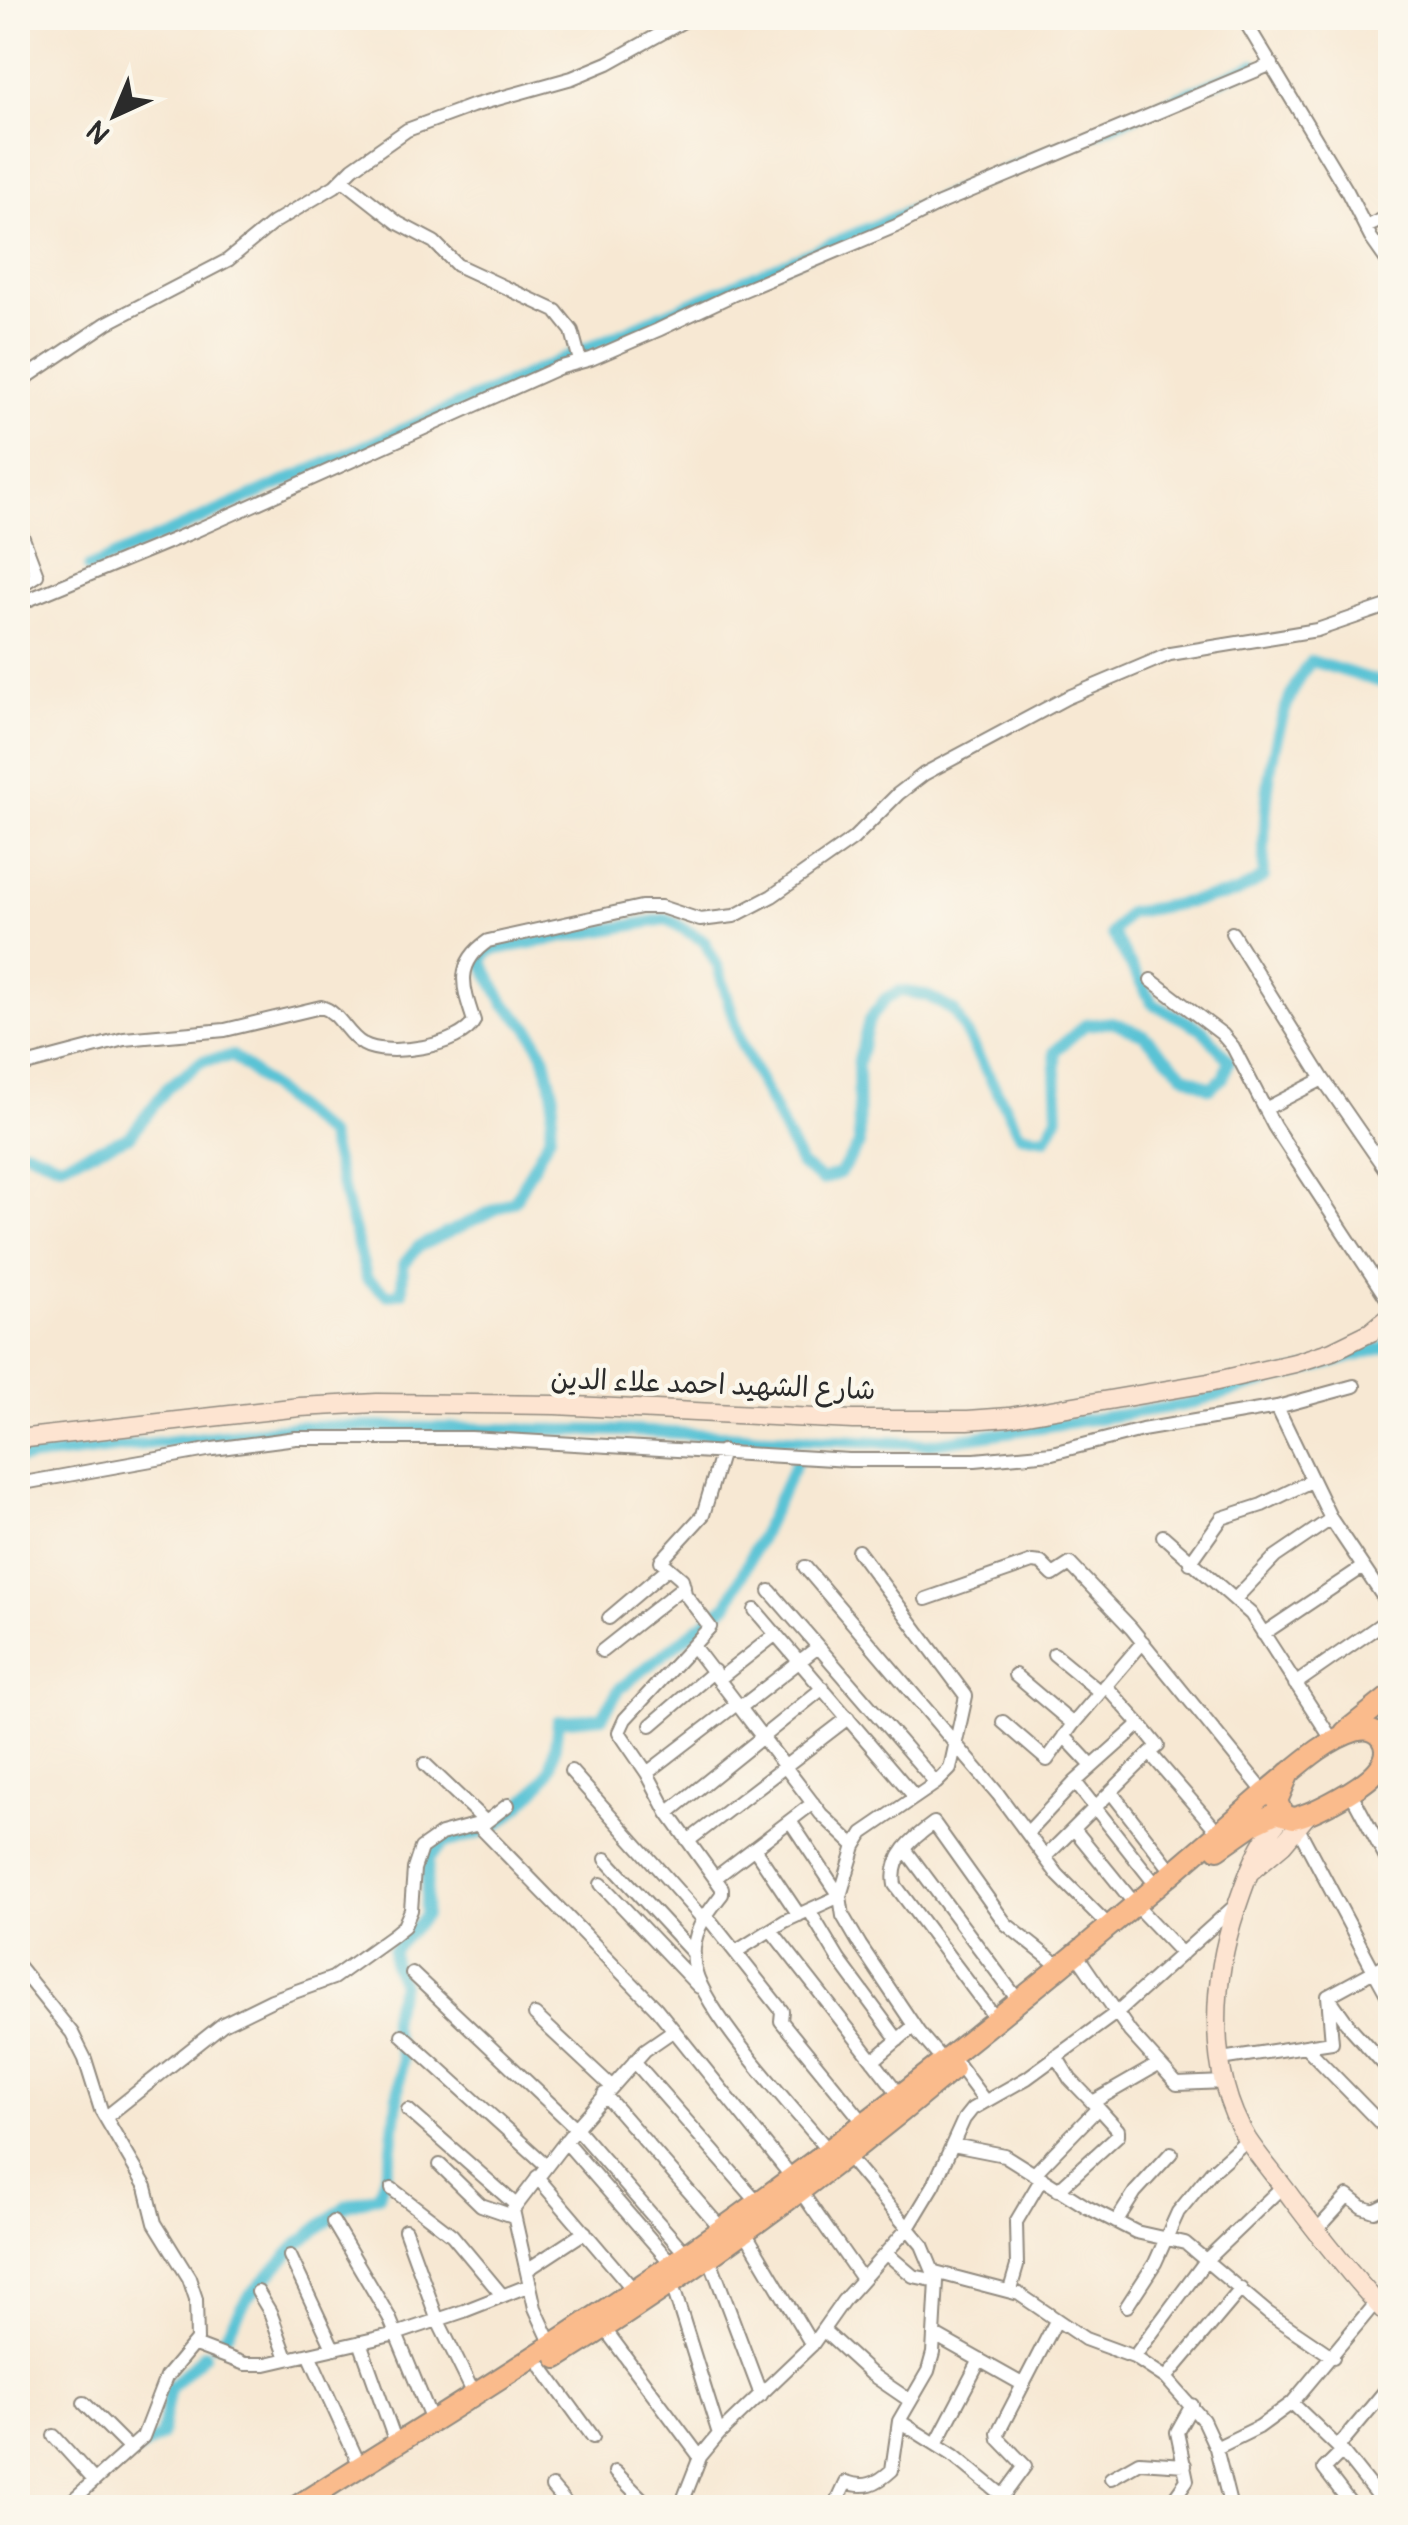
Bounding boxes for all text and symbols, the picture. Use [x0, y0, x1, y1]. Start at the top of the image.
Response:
north arrow [65, 65, 165, 165]
text: N [80, 113, 118, 151]
street label: شارع الشهيد احمد علاء الدين [550, 1362, 876, 1409]

